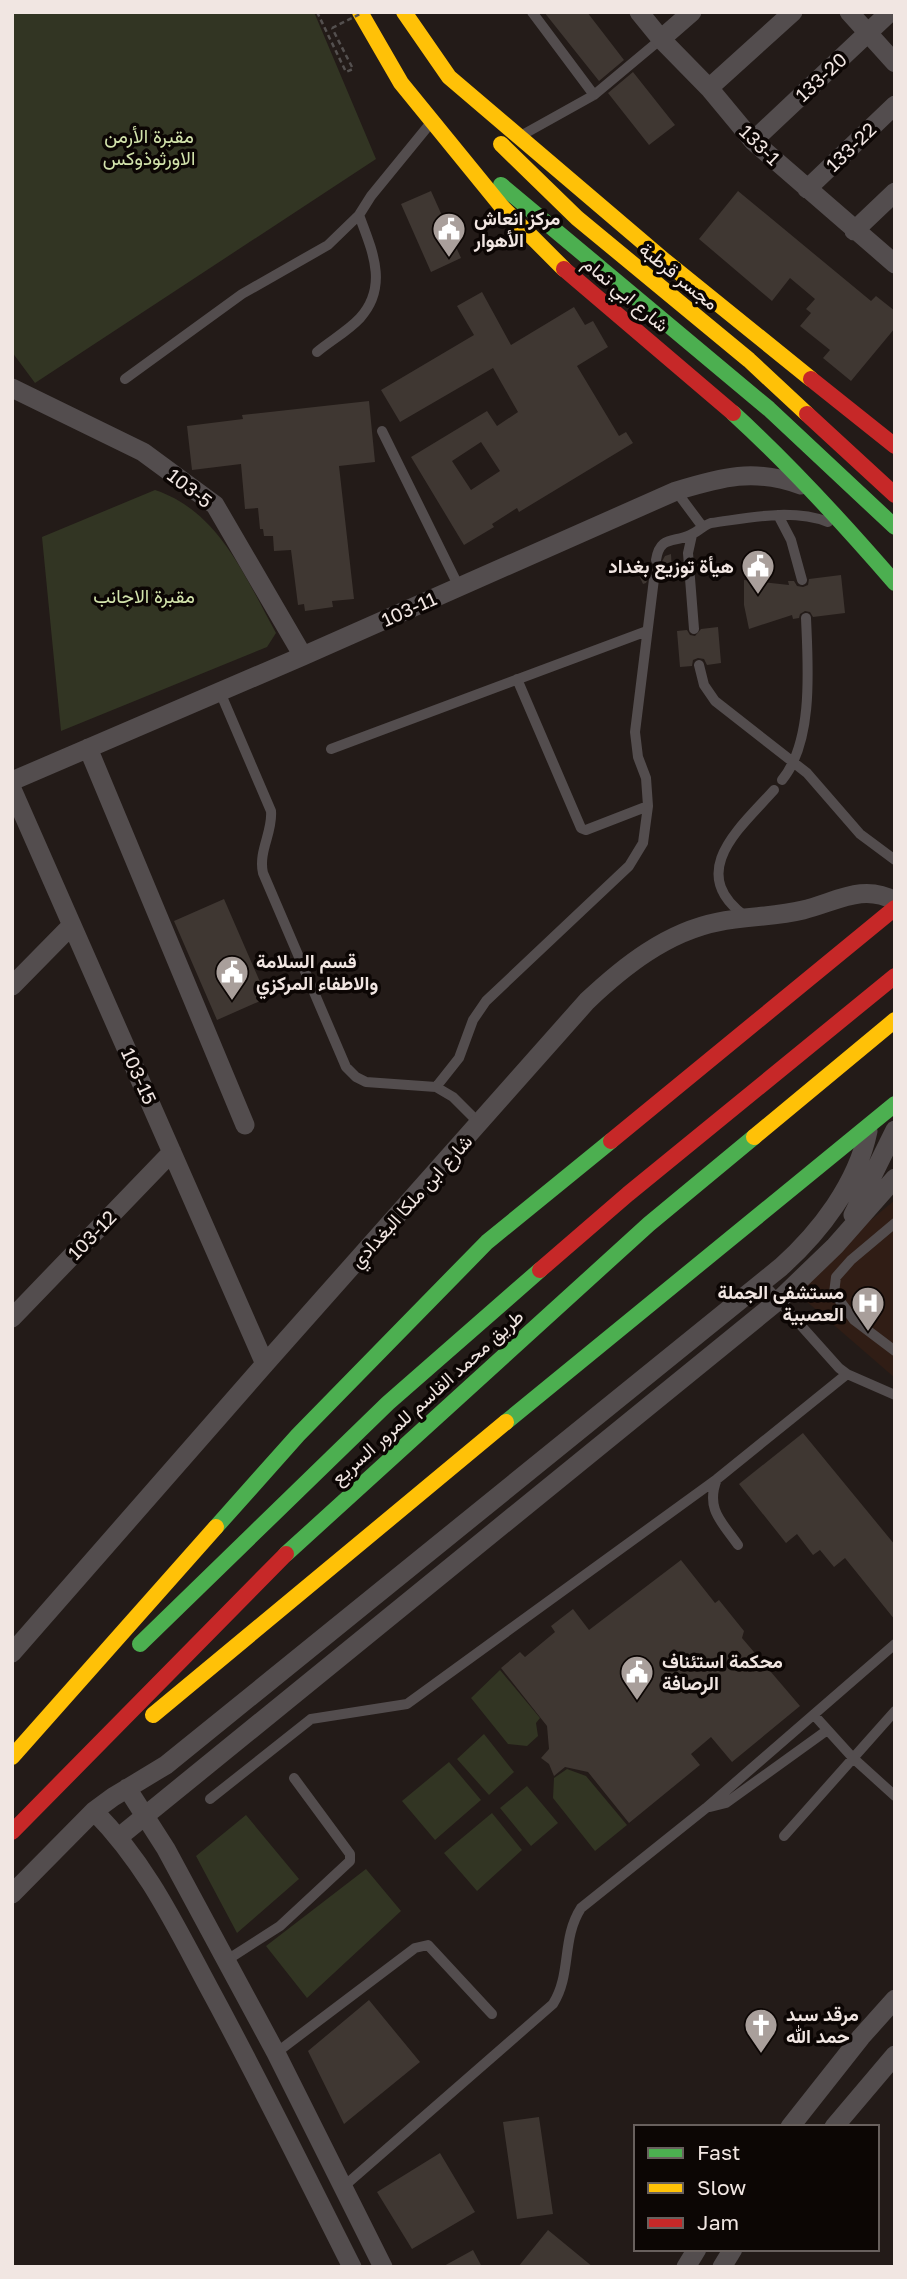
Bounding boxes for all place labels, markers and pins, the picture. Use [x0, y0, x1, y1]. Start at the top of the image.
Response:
place label: مركز انعاش الأهوار [473, 206, 560, 253]
public building icon: مركز انعاش الأهوار [430, 210, 468, 259]
public building icon: هيأة توزيع بغداد [739, 547, 777, 596]
place label: هيأة توزيع بغداد [608, 554, 734, 580]
place label: قسم السلامة والاطفاء المركزي [256, 949, 379, 1000]
public building icon: قسم السلامة والاطفاء المركزي [213, 953, 251, 1002]
place label: مستشفى الجملة العصبية [717, 1280, 844, 1326]
hospital icon: مستشفى الجملة العصبية [849, 1284, 887, 1333]
place label: محكمة استئناف الرصافة [662, 1649, 783, 1696]
public building icon: محكمة استئناف الرصافة [618, 1653, 656, 1702]
place label: مرقد سيد حمد الله [786, 2002, 859, 2047]
church icon: مرقد سيد حمد الله [742, 2006, 780, 2055]

